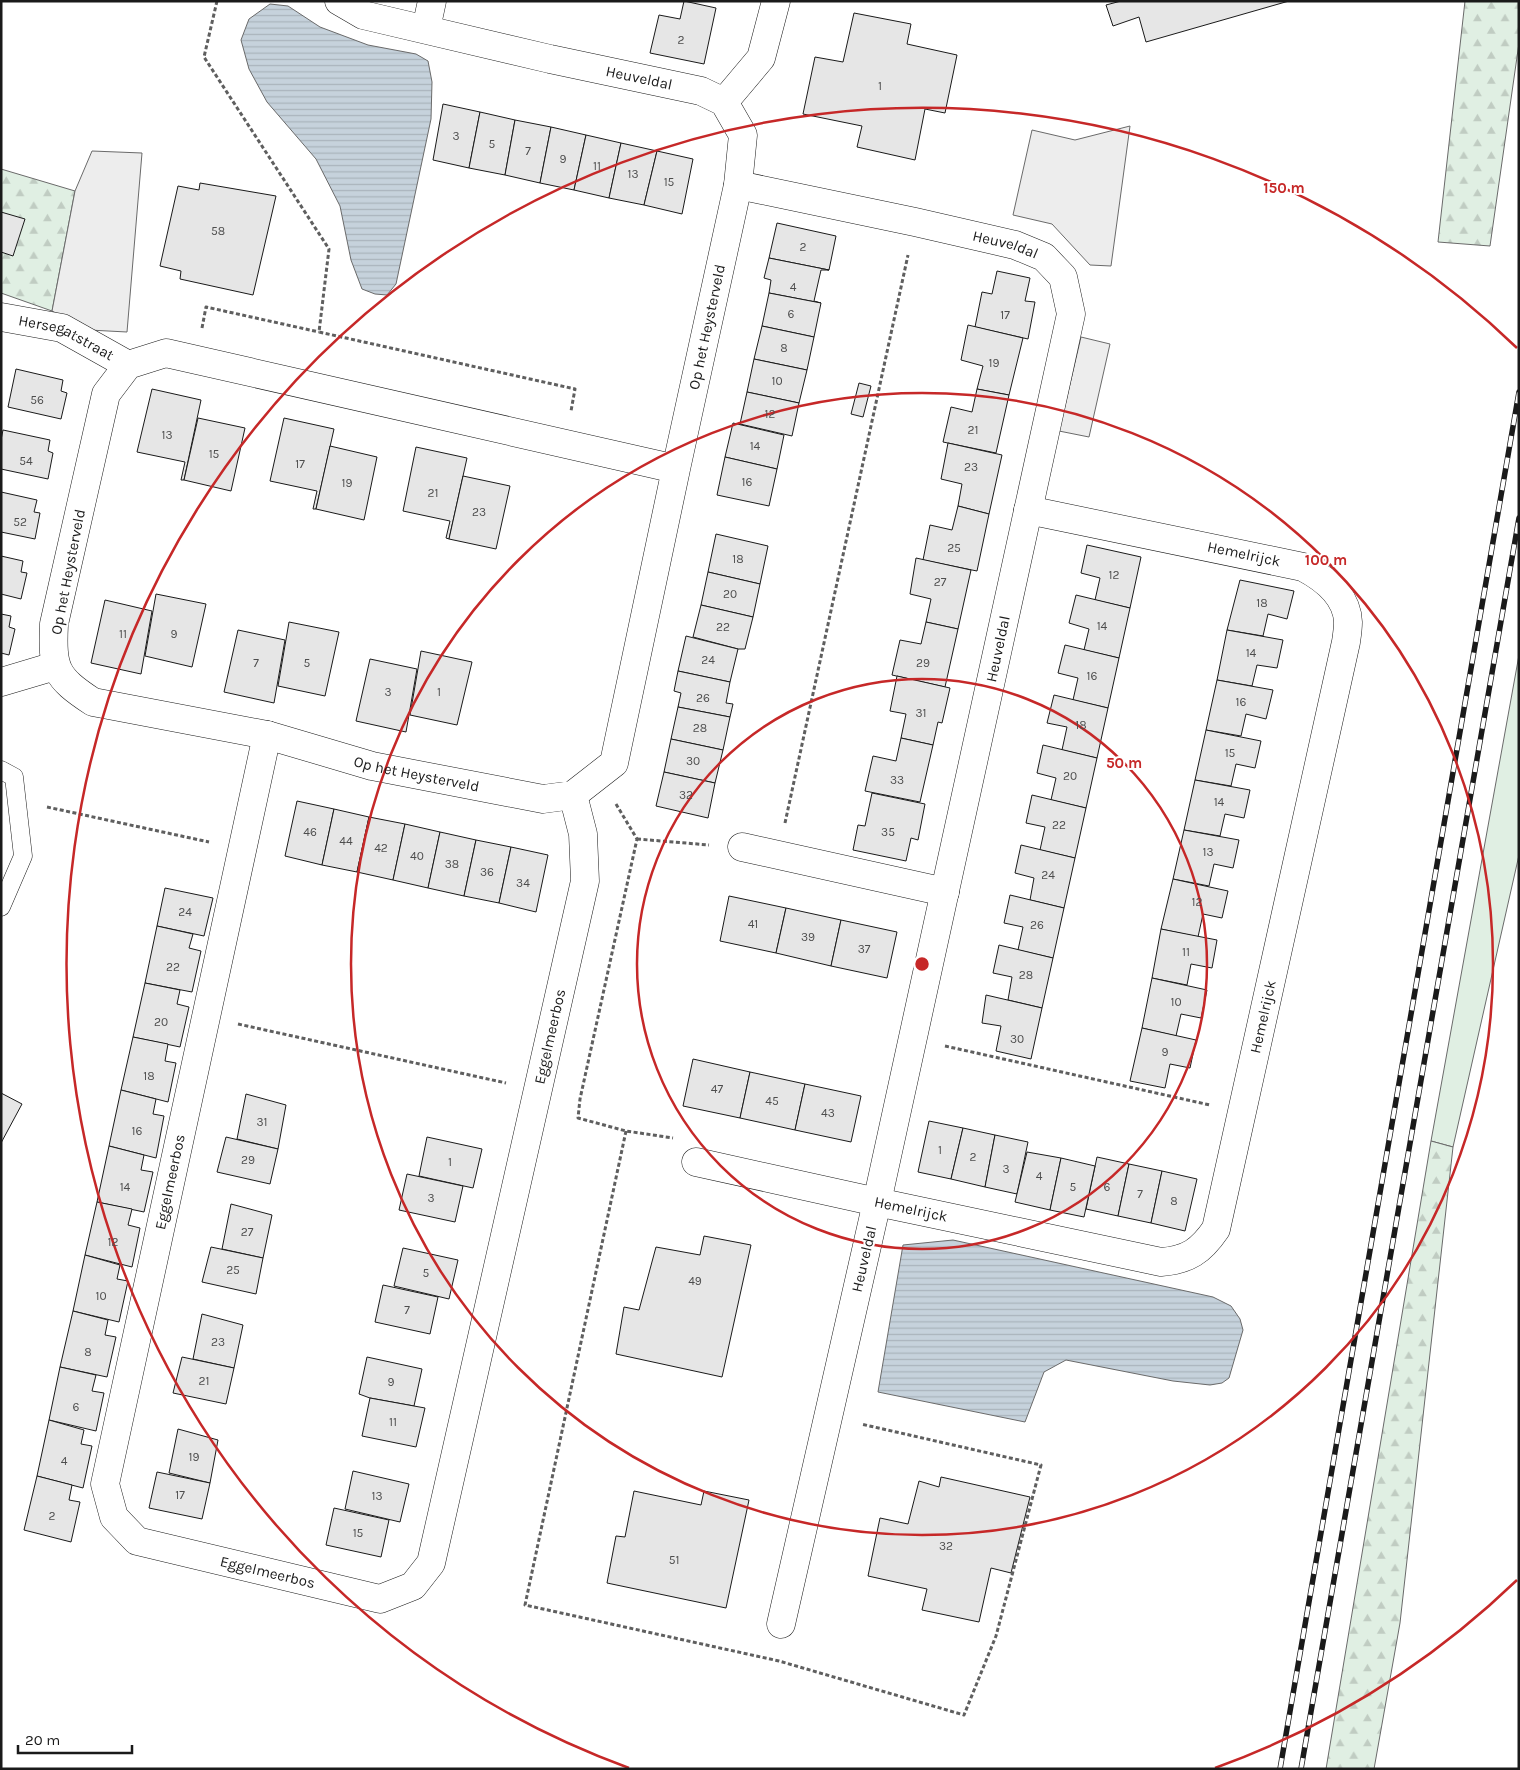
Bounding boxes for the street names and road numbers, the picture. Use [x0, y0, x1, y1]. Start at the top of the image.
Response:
street label: Heuveldal [604, 62, 674, 94]
street label: Heuveldal [971, 227, 1041, 263]
street label: Op het Heysterveld [685, 263, 729, 391]
street label: Hersegatstraat [17, 311, 117, 364]
street label: Op het Heysterveld [47, 508, 89, 636]
street label: Hemelrijck [1206, 537, 1282, 571]
street label: Heuveldal [982, 614, 1014, 684]
street label: Op het Heysterveld [352, 752, 481, 796]
street label: Hemelrijck [1246, 978, 1280, 1055]
street label: Eggelmeerbos [530, 987, 569, 1086]
street label: Eggelmeerbos [151, 1133, 189, 1231]
street label: Hemelrijck [873, 1193, 949, 1226]
street label: Heuveldal [848, 1224, 880, 1294]
street label: Eggelmeerbos [218, 1552, 317, 1592]

